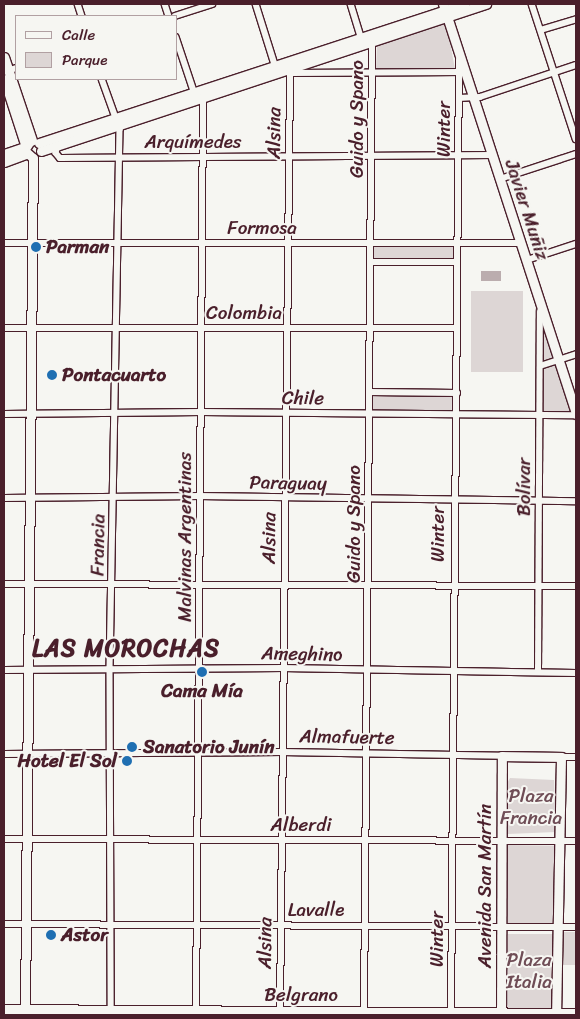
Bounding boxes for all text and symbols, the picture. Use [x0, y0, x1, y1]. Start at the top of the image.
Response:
legend [15, 15, 178, 80]
text: Calle [62, 22, 95, 48]
text: Parque [62, 47, 107, 73]
street label: Guido y Spano [346, 60, 368, 178]
street label: Winter [433, 101, 455, 157]
street label: Alsina [262, 107, 286, 159]
street label: Arquímedes [144, 131, 242, 153]
street label: Javier Muñiz [500, 157, 554, 263]
street label: Formosa [227, 217, 297, 239]
place label: Parman [46, 236, 109, 258]
marker: Parman [30, 241, 42, 253]
street label: Colombia [206, 302, 282, 324]
place label: Pontacuarto [62, 364, 166, 386]
marker: Pontacuarto [46, 369, 58, 381]
street label: Chile [282, 386, 324, 410]
street label: Malvinas Argentinas [174, 452, 196, 622]
street label: Bolívar [513, 458, 535, 516]
street label: Guido y Spano [343, 465, 365, 583]
street label: Paraguay [249, 471, 327, 495]
street label: Winter [427, 506, 449, 562]
street label: Alsina [257, 512, 281, 564]
street label: Francia [86, 514, 110, 576]
district label: LAS MOROCHAS [31, 635, 221, 663]
street label: Ameghino [261, 642, 343, 666]
marker: Cama Mía [196, 666, 208, 678]
place label: Cama Mía [162, 680, 242, 702]
street label: Almafuerte [299, 725, 395, 749]
place label: Sanatorio Junín [143, 736, 274, 758]
marker: Sanatorio Junín [125, 740, 139, 754]
place label: Hotel El Sol [18, 750, 117, 772]
marker: Hotel El Sol [121, 755, 133, 767]
park label: Plaza Francia [500, 785, 562, 829]
street label: Avenida San Martín [474, 804, 496, 968]
street label: Alberdi [271, 814, 331, 836]
street label: Lavalle [288, 899, 344, 921]
street label: Winter [426, 911, 448, 967]
street label: Alsina [253, 917, 277, 969]
place label: Astor [61, 924, 108, 946]
marker: Astor [45, 929, 57, 941]
park label: Plaza Italia [506, 949, 552, 993]
street label: Belgrano [264, 984, 338, 1006]

